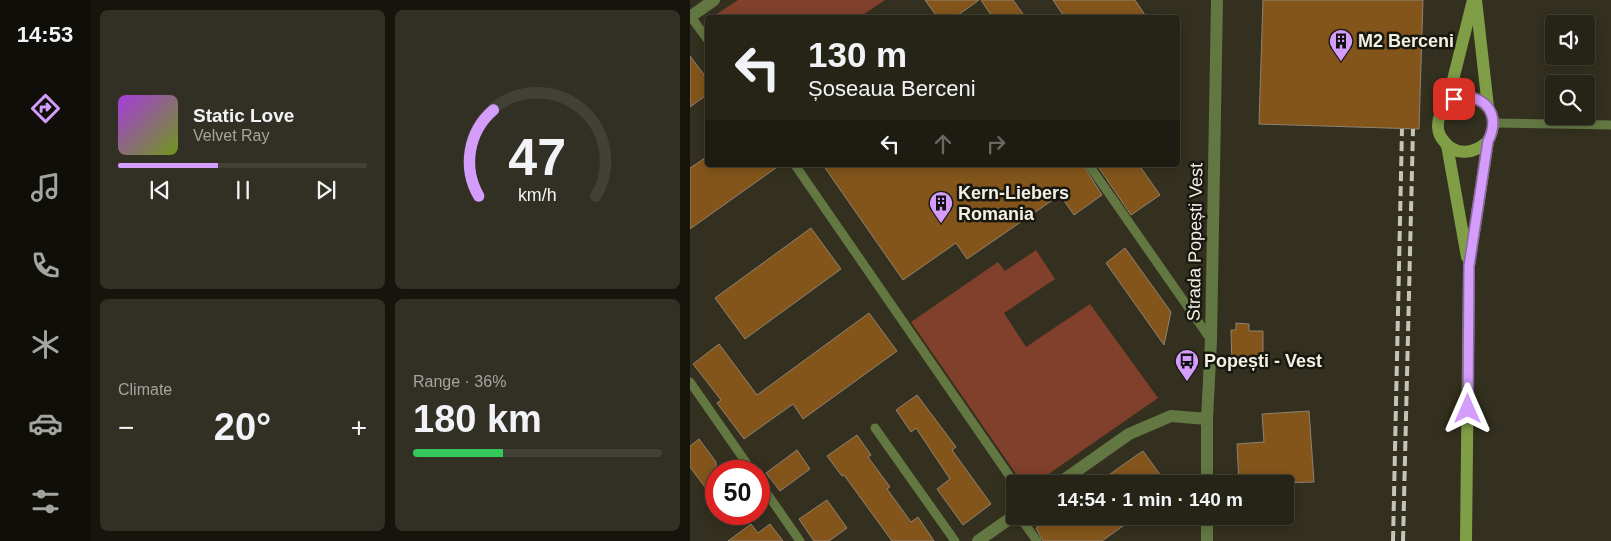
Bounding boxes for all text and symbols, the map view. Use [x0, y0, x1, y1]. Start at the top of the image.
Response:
map controls [1545, 15, 1595, 125]
button: sound [1545, 15, 1595, 65]
text: 14:53 [17, 22, 73, 47]
building icon: M2 Berceni [1328, 28, 1354, 62]
place label: M2 Berceni [1358, 31, 1454, 51]
icon: left [725, 35, 790, 100]
text: 130 m [808, 35, 907, 74]
button: search [1545, 75, 1595, 125]
text: Șoseaua Berceni [808, 76, 976, 101]
pin [1433, 78, 1475, 120]
icon: arrive [1440, 85, 1468, 113]
icon: directions [28, 91, 63, 126]
text: Static Love [193, 105, 294, 126]
text: Velvet Ray [193, 127, 269, 144]
text: 47 [509, 128, 566, 186]
icon: left [876, 130, 904, 158]
icon: ahead [929, 130, 957, 158]
icon: right [982, 130, 1010, 158]
street label: Strada Popești Vest [1184, 163, 1206, 321]
icon: music [28, 170, 63, 205]
icon: previous [146, 176, 174, 204]
icon: pause [229, 176, 257, 204]
icon: next [312, 176, 340, 204]
place label: Kern-Liebers Romania [958, 183, 1069, 224]
text: km/h [518, 185, 557, 205]
building icon: Kern-Liebers Romania [928, 190, 954, 224]
icon: phone [28, 248, 63, 283]
icon: climate [28, 327, 63, 362]
bus stop icon: Popești - Vest [1174, 348, 1200, 382]
place label: Popești - Vest [1204, 351, 1322, 371]
text: Range · 36% [413, 373, 506, 390]
text: Climate [118, 381, 172, 398]
position arrow [1441, 382, 1493, 434]
text: 180 km [413, 398, 542, 440]
icon: car [28, 406, 63, 441]
text: 20° [214, 406, 271, 448]
text: − [118, 412, 134, 443]
text: + [351, 412, 367, 443]
speed limit sign: 50 [705, 460, 770, 525]
icon: filters [28, 484, 63, 519]
text: 14:54 · 1 min · 140 m [1057, 489, 1243, 510]

